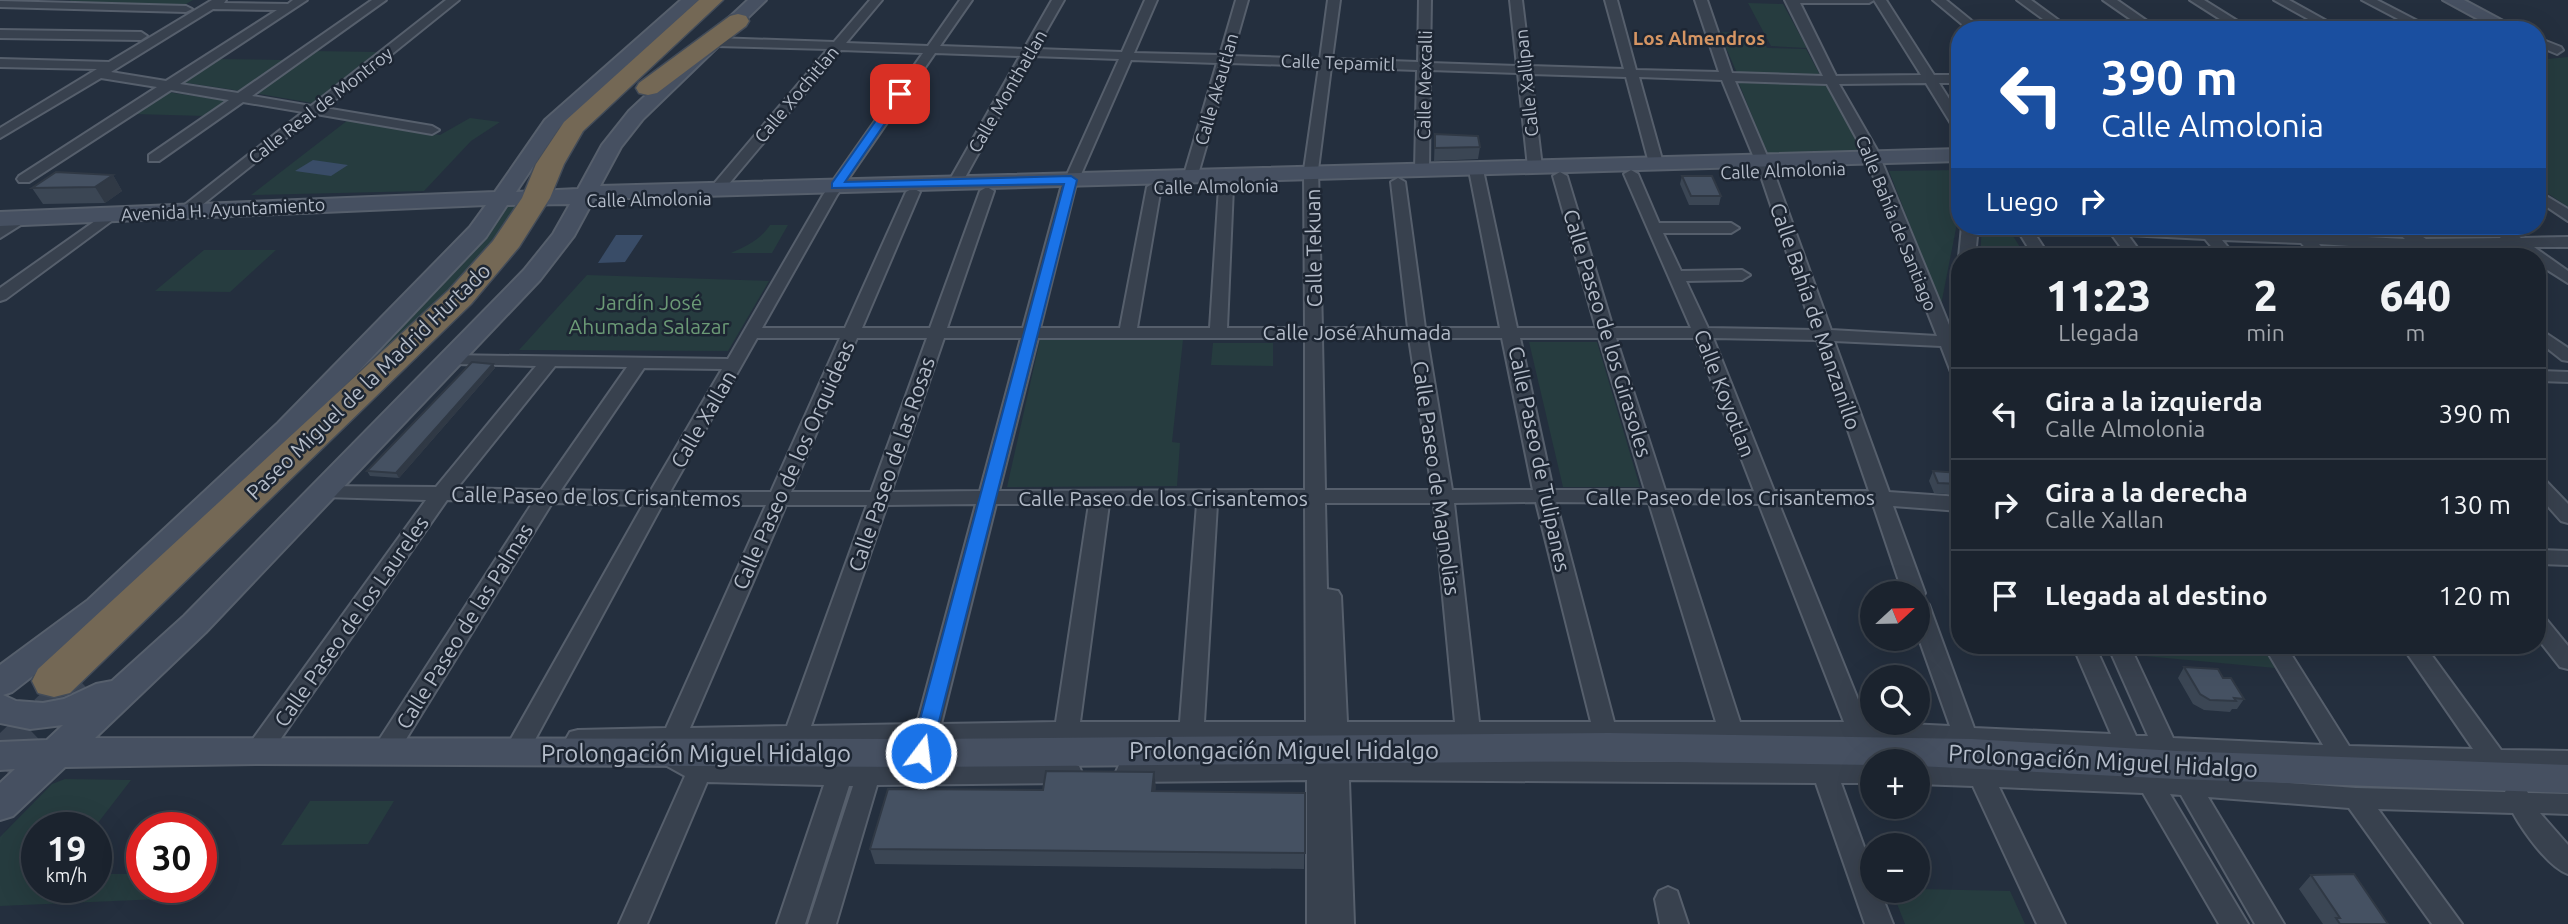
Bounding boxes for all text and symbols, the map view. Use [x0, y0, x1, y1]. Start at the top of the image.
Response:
street label: Calle Monthatlan [964, 26, 1050, 156]
district label: Los Almendros [1633, 27, 1765, 49]
street label: Calle Xallipan [1510, 28, 1542, 138]
street label: Calle Mexcalli [1413, 30, 1435, 140]
street label: Calle Akautlan [1190, 31, 1242, 147]
street label: Calle Real de Montroy [244, 42, 396, 167]
street label: Calle Xochitlan [750, 42, 842, 146]
icon: left [1986, 49, 2077, 140]
text: 390 m [2101, 49, 2238, 104]
street label: Calle Tepamitl [1281, 50, 1396, 74]
pin [870, 64, 930, 124]
icon: arrive [881, 75, 919, 113]
text: Calle Almolonia [2101, 107, 2324, 143]
street label: Calle Bahía de Santiago [1853, 132, 1941, 314]
street label: Calle Almolonia [1720, 158, 1846, 182]
street label: Calle Almolonia [1153, 175, 1279, 197]
icon: right [2073, 182, 2111, 220]
text: Luego [1986, 187, 2059, 216]
street label: Calle Almolonia [586, 188, 712, 210]
street label: Calle Tekuan [1300, 188, 1326, 308]
street label: Avenida H. Ayuntamiento [120, 194, 326, 224]
street label: Calle Bahía de Manzanillo [1766, 199, 1866, 433]
street label: Calle Paseo de los Girasoles [1559, 206, 1657, 460]
street label: Paseo Miguel de la Madrid Hurtado [241, 258, 495, 504]
text: 11:23 [2046, 272, 2151, 319]
text: 2 [2254, 272, 2277, 319]
text: 640 [2380, 272, 2451, 319]
park label: Jardín José Ahumada Salazar [569, 290, 730, 338]
street label: Calle José Ahumada [1263, 320, 1451, 344]
text: Llegada [2058, 320, 2139, 345]
text: min [2246, 320, 2285, 345]
text: m [2405, 320, 2425, 345]
street label: Calle Koyotlan [1690, 326, 1760, 460]
street label: Calle Paseo de los Orquideas [727, 337, 859, 593]
street label: Calle Paseo de Tulipanes [1504, 344, 1576, 574]
street label: Calle Paseo de las Rosas [843, 354, 939, 574]
street label: Calle Paseo de Magnolias [1409, 359, 1465, 597]
street label: Calle Xallan [665, 366, 741, 472]
text: Gira a la izquierda [2045, 387, 2263, 416]
icon: left [1986, 395, 2024, 433]
text: 390 m [2439, 399, 2511, 428]
text: Calle Almolonia [2045, 416, 2205, 441]
text: Gira a la derecha [2045, 478, 2248, 507]
street label: Calle Paseo de los Crisantemos [451, 481, 741, 511]
street label: Calle Paseo de los Crisantemos [1585, 485, 1875, 509]
street label: Calle Paseo de los Crisantemos [1018, 486, 1308, 510]
icon: right [1986, 486, 2024, 524]
text: 130 m [2439, 490, 2511, 519]
text: Calle Xallan [2045, 507, 2164, 532]
street label: Calle Paseo de los Laureles [269, 511, 433, 731]
street label: Calle Paseo de las Palmas [391, 519, 537, 733]
icon: arrive [1986, 577, 2024, 615]
north arrow [1860, 581, 1930, 651]
map controls [1860, 581, 1930, 903]
text: Llegada al destino [2045, 581, 2268, 610]
text: 120 m [2439, 581, 2511, 610]
button: search [1860, 665, 1930, 735]
position arrow [884, 716, 958, 790]
street label: Prolongación Miguel Hidalgo [1129, 737, 1439, 764]
street label: Prolongación Miguel Hidalgo [1947, 739, 2259, 783]
street label: Prolongación Miguel Hidalgo [541, 740, 851, 767]
button: + [1860, 749, 1930, 819]
speed limit sign: 30 [126, 812, 217, 903]
text: 19 [47, 828, 86, 868]
button: − [1860, 833, 1930, 903]
text: km/h [46, 865, 87, 885]

